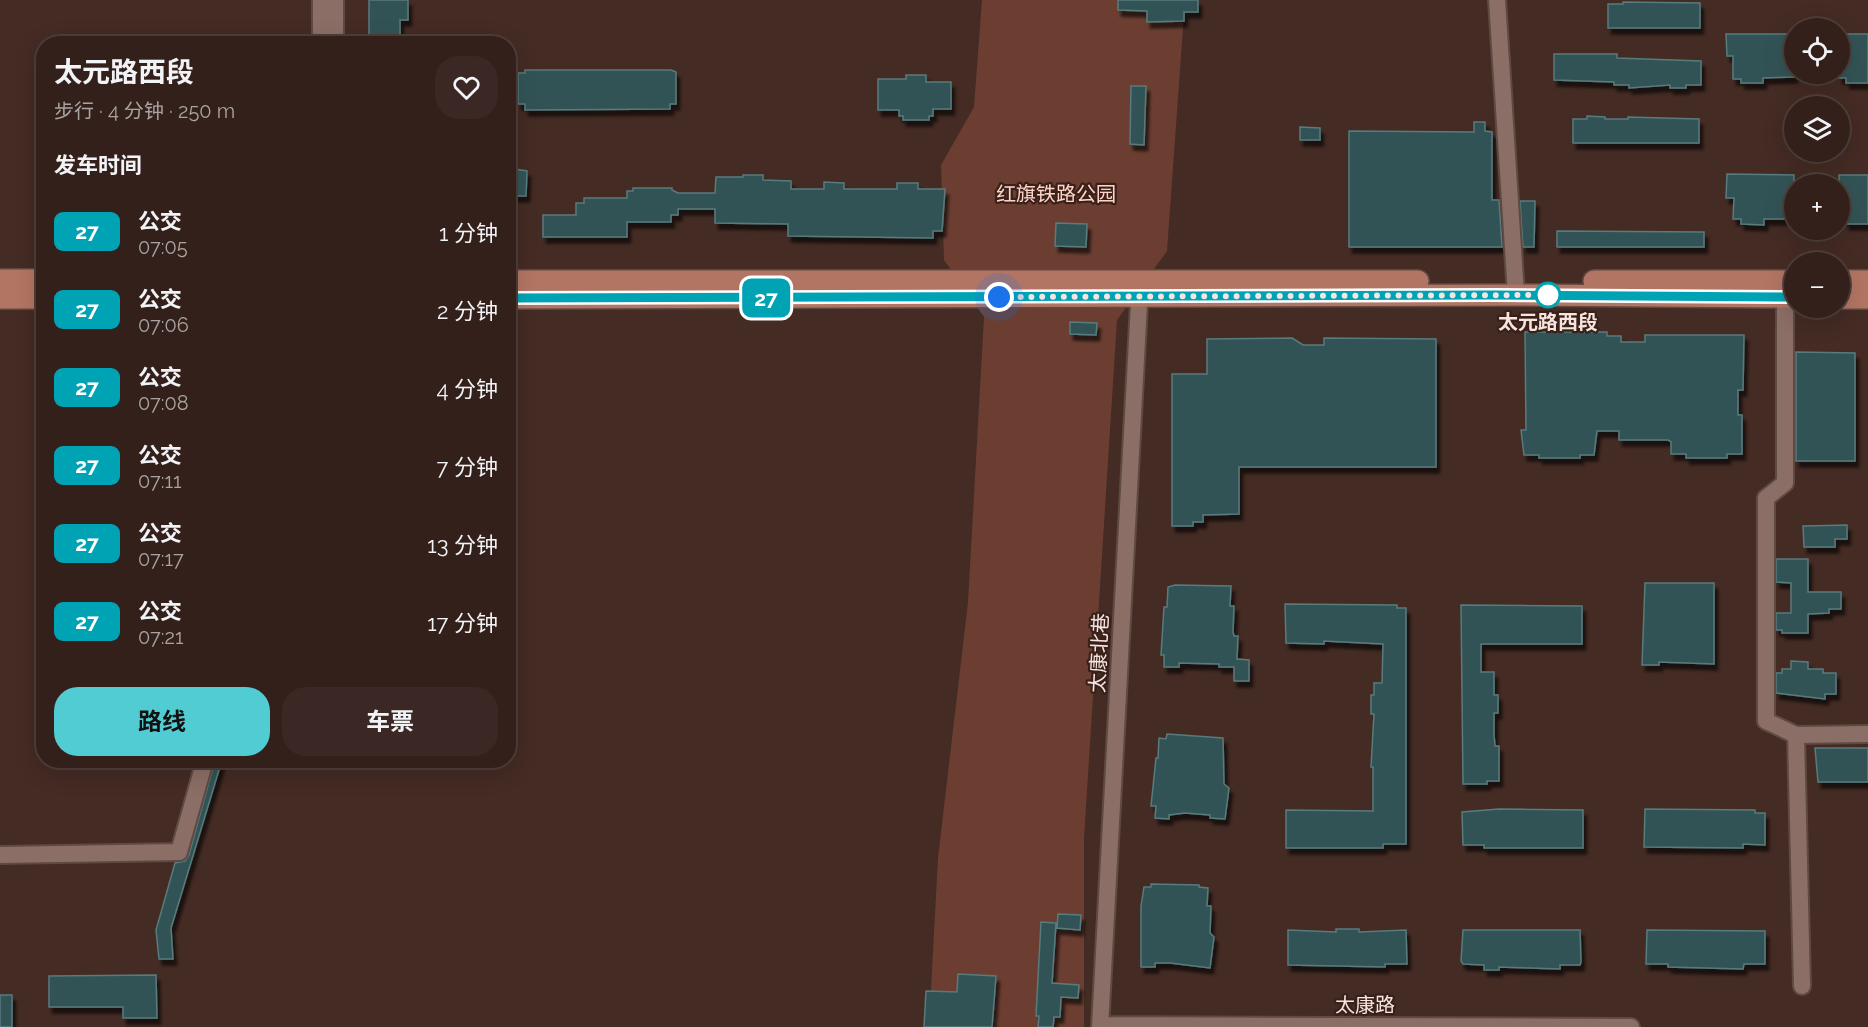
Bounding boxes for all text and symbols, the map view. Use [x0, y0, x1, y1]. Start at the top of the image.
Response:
map controls [1784, 18, 1850, 318]
button: locate [1784, 18, 1850, 84]
text: 太元路西段 [54, 56, 194, 89]
button: heart [435, 56, 498, 119]
button: layers [1784, 96, 1850, 162]
text: 步行 · 4 分钟 · 250 m [54, 99, 235, 123]
text: 发车时间 [54, 152, 142, 178]
button: + [1784, 174, 1850, 240]
park label: 红旗铁路公园 [996, 182, 1116, 206]
text: 公交 [138, 208, 182, 234]
text: 27 [75, 219, 99, 244]
text: 1 分钟 [439, 220, 498, 246]
text: 07:05 [138, 235, 188, 259]
button: − [1784, 252, 1850, 318]
line badge: 27 [739, 278, 793, 318]
your location [984, 282, 1014, 312]
marker: 太元路西段 [1535, 282, 1561, 308]
text: 公交 [138, 286, 182, 312]
text: 27 [754, 286, 778, 311]
text: 27 [75, 297, 99, 322]
text: 2 分钟 [437, 298, 498, 324]
place label: 太元路西段 [1498, 310, 1598, 334]
text: 07:06 [138, 313, 189, 337]
text: 公交 [138, 364, 182, 390]
text: 27 [75, 375, 99, 400]
text: 4 分钟 [436, 376, 498, 402]
text: 07:08 [138, 391, 189, 415]
text: 公交 [138, 442, 182, 468]
text: 27 [75, 453, 99, 478]
text: 7 分钟 [437, 454, 498, 480]
text: 07:11 [138, 469, 182, 493]
text: 公交 [138, 520, 182, 546]
text: 27 [75, 531, 99, 556]
text: 13 分钟 [427, 532, 498, 558]
text: 07:17 [138, 547, 184, 571]
text: 公交 [138, 598, 182, 624]
text: 27 [75, 609, 99, 634]
text: 17 分钟 [427, 610, 498, 636]
street label: 太康北巷 [1085, 612, 1113, 694]
text: 07:21 [138, 625, 184, 649]
button: 路线 [54, 687, 270, 756]
button: 车票 [282, 687, 498, 756]
street label: 太康路 [1335, 993, 1395, 1017]

